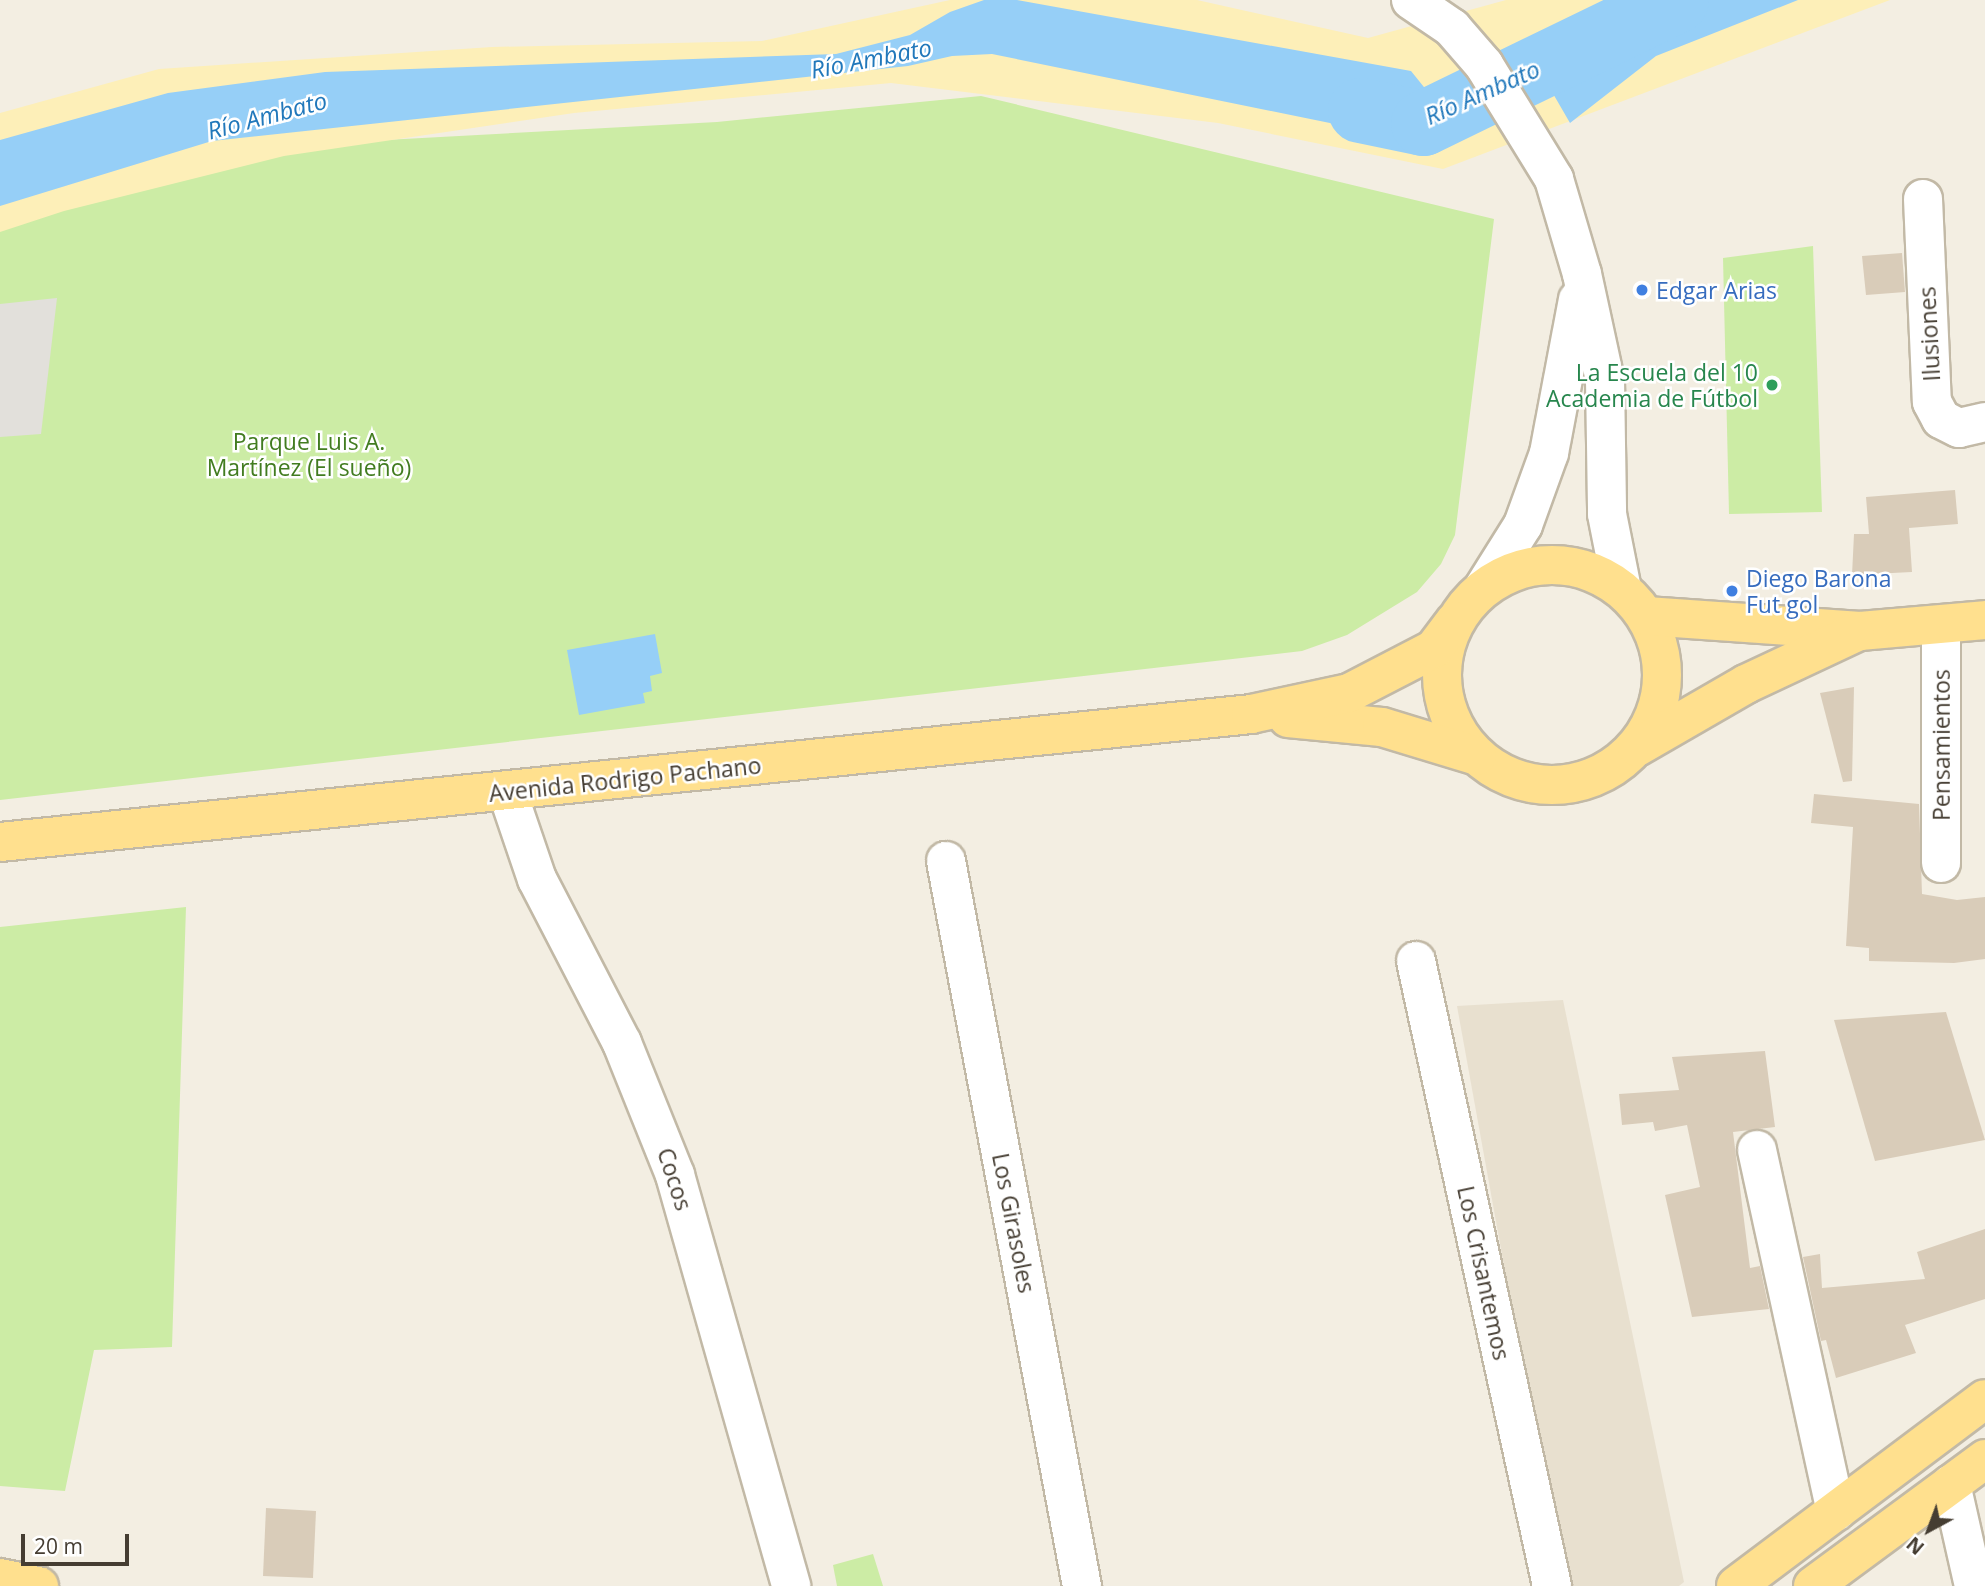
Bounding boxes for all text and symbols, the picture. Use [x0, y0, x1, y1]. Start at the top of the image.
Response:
water label: Río Ambato [808, 32, 934, 84]
water label: Río Ambato [1420, 54, 1544, 130]
water label: Río Ambato [204, 85, 330, 145]
place label: Edgar Arias [1656, 276, 1777, 304]
marker: Edgar Arias [1634, 282, 1650, 298]
street label: Ilusiones [1913, 286, 1945, 382]
place label: La Escuela del 10 Academia de Fútbol [1546, 358, 1758, 412]
marker: La Escuela del 10 Academia de Fútbol [1764, 377, 1780, 393]
park label: Parque Luis A. Martínez (El sueño) [207, 427, 411, 481]
place label: Diego Barona Fut gol [1746, 564, 1891, 618]
marker: Diego Barona Fut gol [1724, 583, 1740, 599]
street label: Pensamientos [1927, 669, 1955, 821]
street label: Avenida Rodrigo Pachano [487, 751, 763, 807]
street label: Cocos [652, 1144, 698, 1214]
street label: Los Girasoles [987, 1151, 1041, 1295]
street label: Los Crisantemos [1452, 1183, 1516, 1363]
north arrow [1894, 1495, 1964, 1565]
scale bar [24, 1520, 133, 1564]
text: N [1901, 1531, 1930, 1561]
text: 20 m [34, 1532, 83, 1560]

